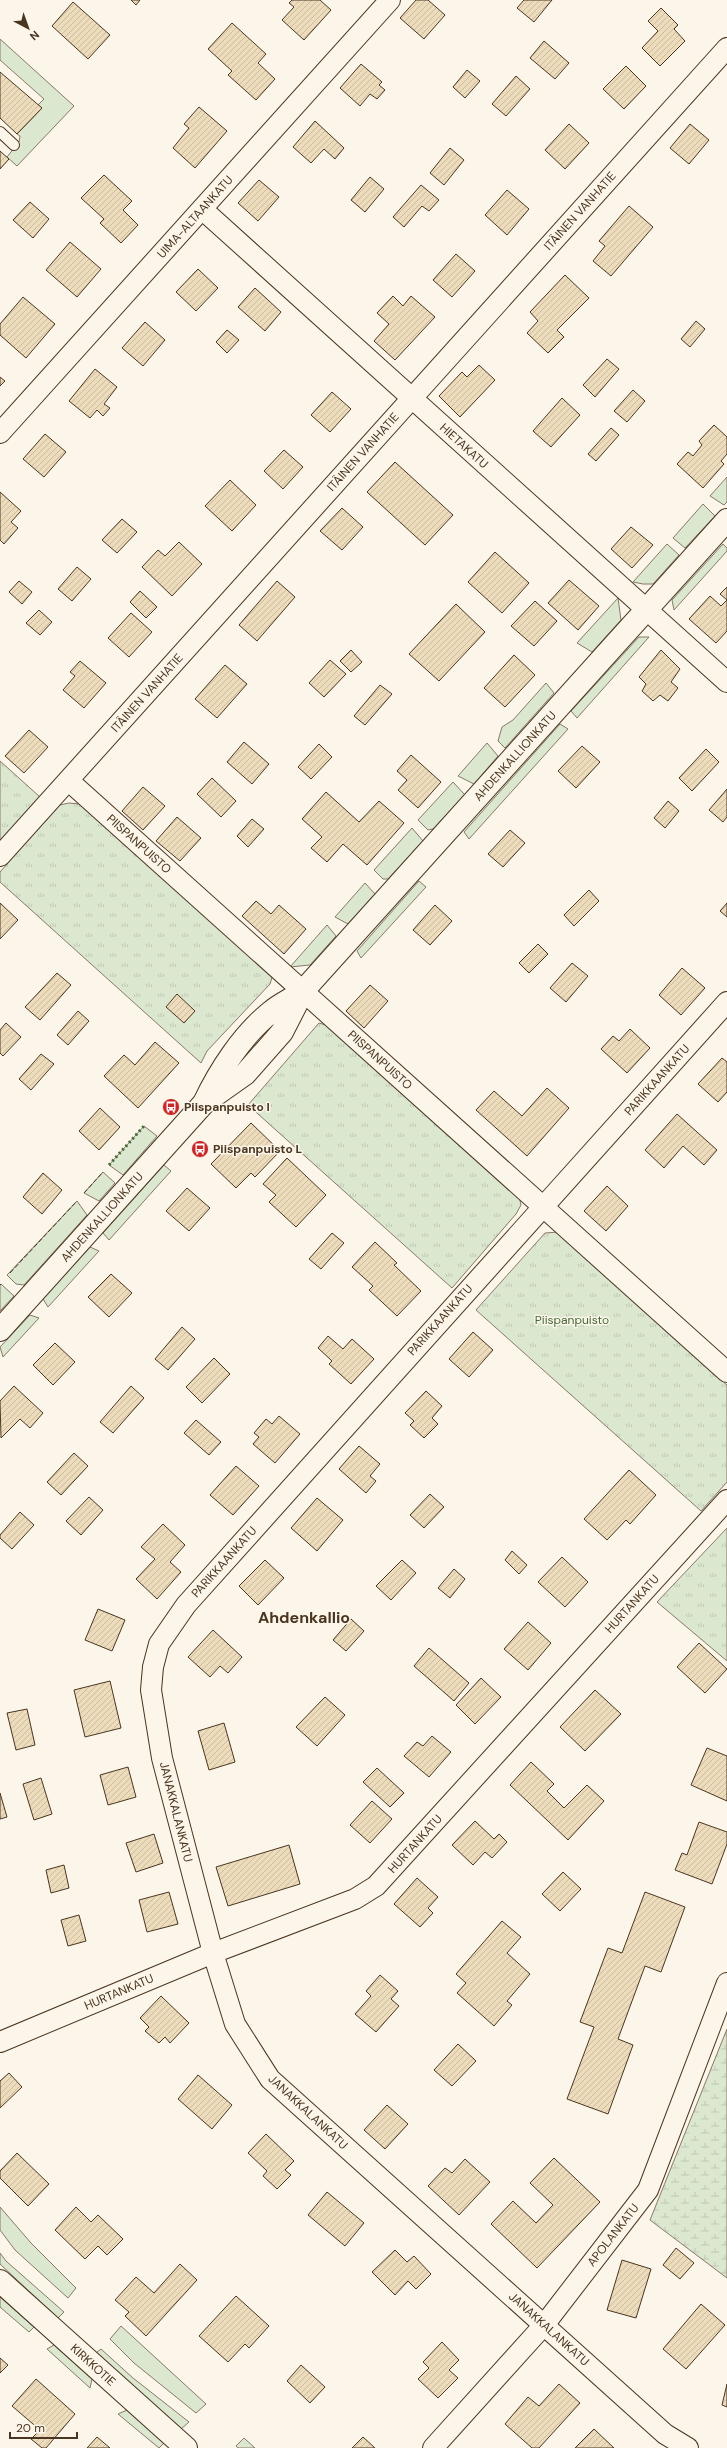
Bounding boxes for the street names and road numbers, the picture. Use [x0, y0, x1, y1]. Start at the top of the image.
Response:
street label: ITÄINEN VANHATIE [540, 168, 620, 254]
street label: UIMA-ALTAANKATU [154, 172, 237, 262]
street label: ITÄINEN VANHATIE [323, 409, 403, 495]
street label: HIETAKATU [436, 420, 492, 472]
street label: ITÄINEN VANHATIE [107, 650, 187, 736]
street label: AHDENKALLIONKATU [470, 707, 560, 804]
street label: PIISPANPUISTO [103, 811, 175, 877]
street label: PIISPANPUISTO [344, 1027, 416, 1093]
street label: PARIKKAANKATU [621, 1041, 693, 1119]
street label: AHDENKALLIONKATU [57, 1168, 147, 1265]
street label: PARIKKAANKATU [404, 1281, 476, 1359]
street label: PARIKKAANKATU [188, 1523, 260, 1601]
street label: HURTANKATU [601, 1571, 663, 1637]
street label: JANAKKALANKATU [156, 1760, 196, 1864]
street label: HURTANKATU [384, 1811, 446, 1877]
street label: HURTANKATU [82, 1970, 156, 2014]
street label: JANAKKALANKATU [265, 2071, 351, 2153]
street label: APOLANKATU [583, 2200, 643, 2270]
street label: JANAKKALANKATU [505, 2289, 593, 2370]
street label: KIRKKOTIE [67, 2340, 119, 2390]

